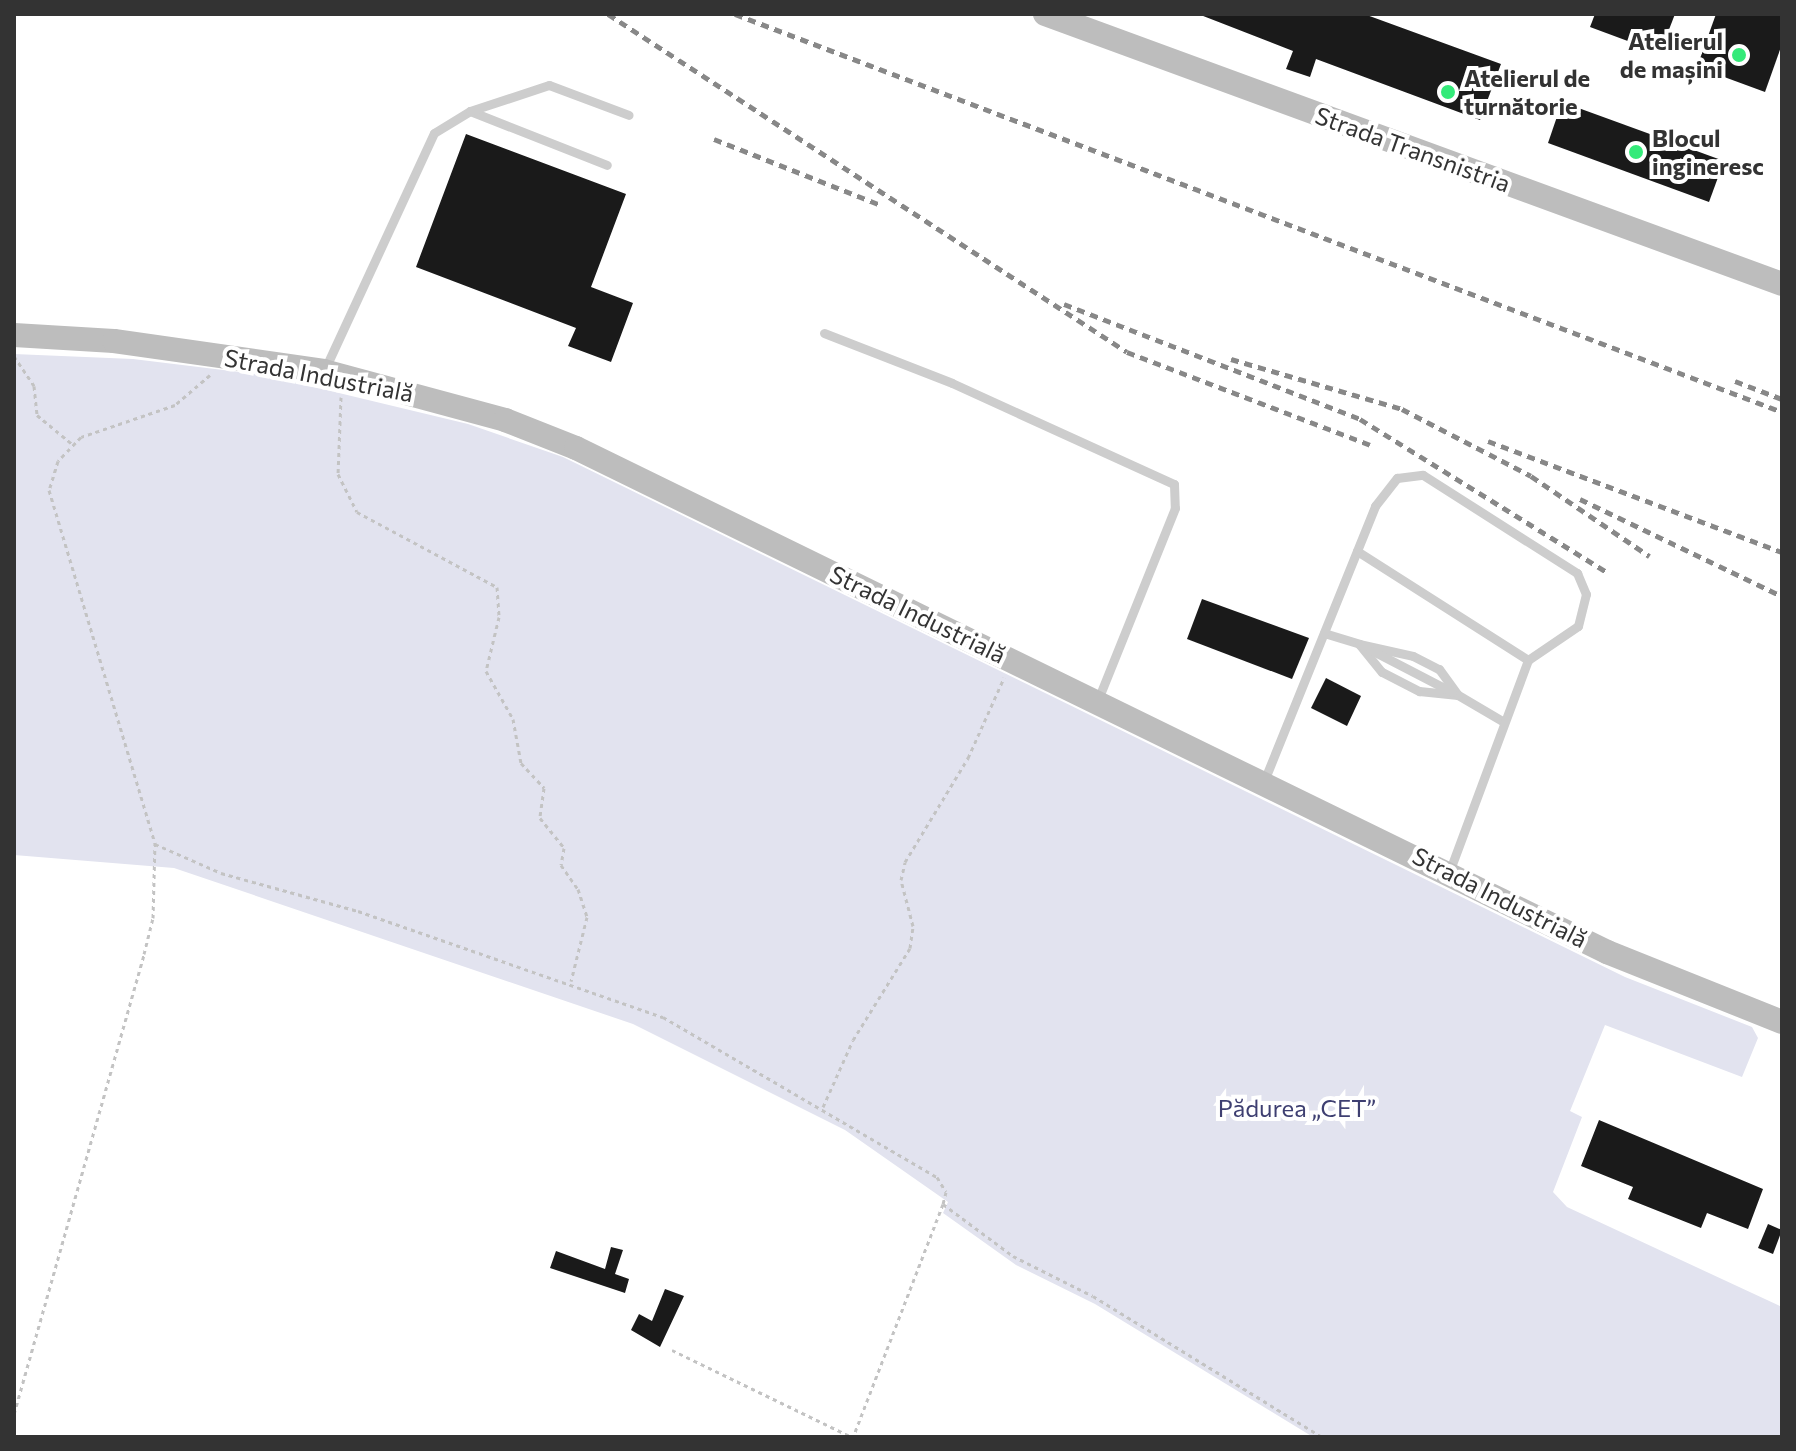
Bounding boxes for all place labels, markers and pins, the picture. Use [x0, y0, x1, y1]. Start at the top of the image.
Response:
place label: Atelierul de mașini [1620, 27, 1723, 83]
marker: Atelierul de mașini [1730, 46, 1748, 64]
place label: Atelierul de turnătorie [1464, 64, 1590, 120]
marker: Atelierul de turnătorie [1439, 83, 1457, 101]
place label: Blocul ingineresc [1652, 124, 1764, 180]
marker: Blocul ingineresc [1627, 143, 1645, 161]

